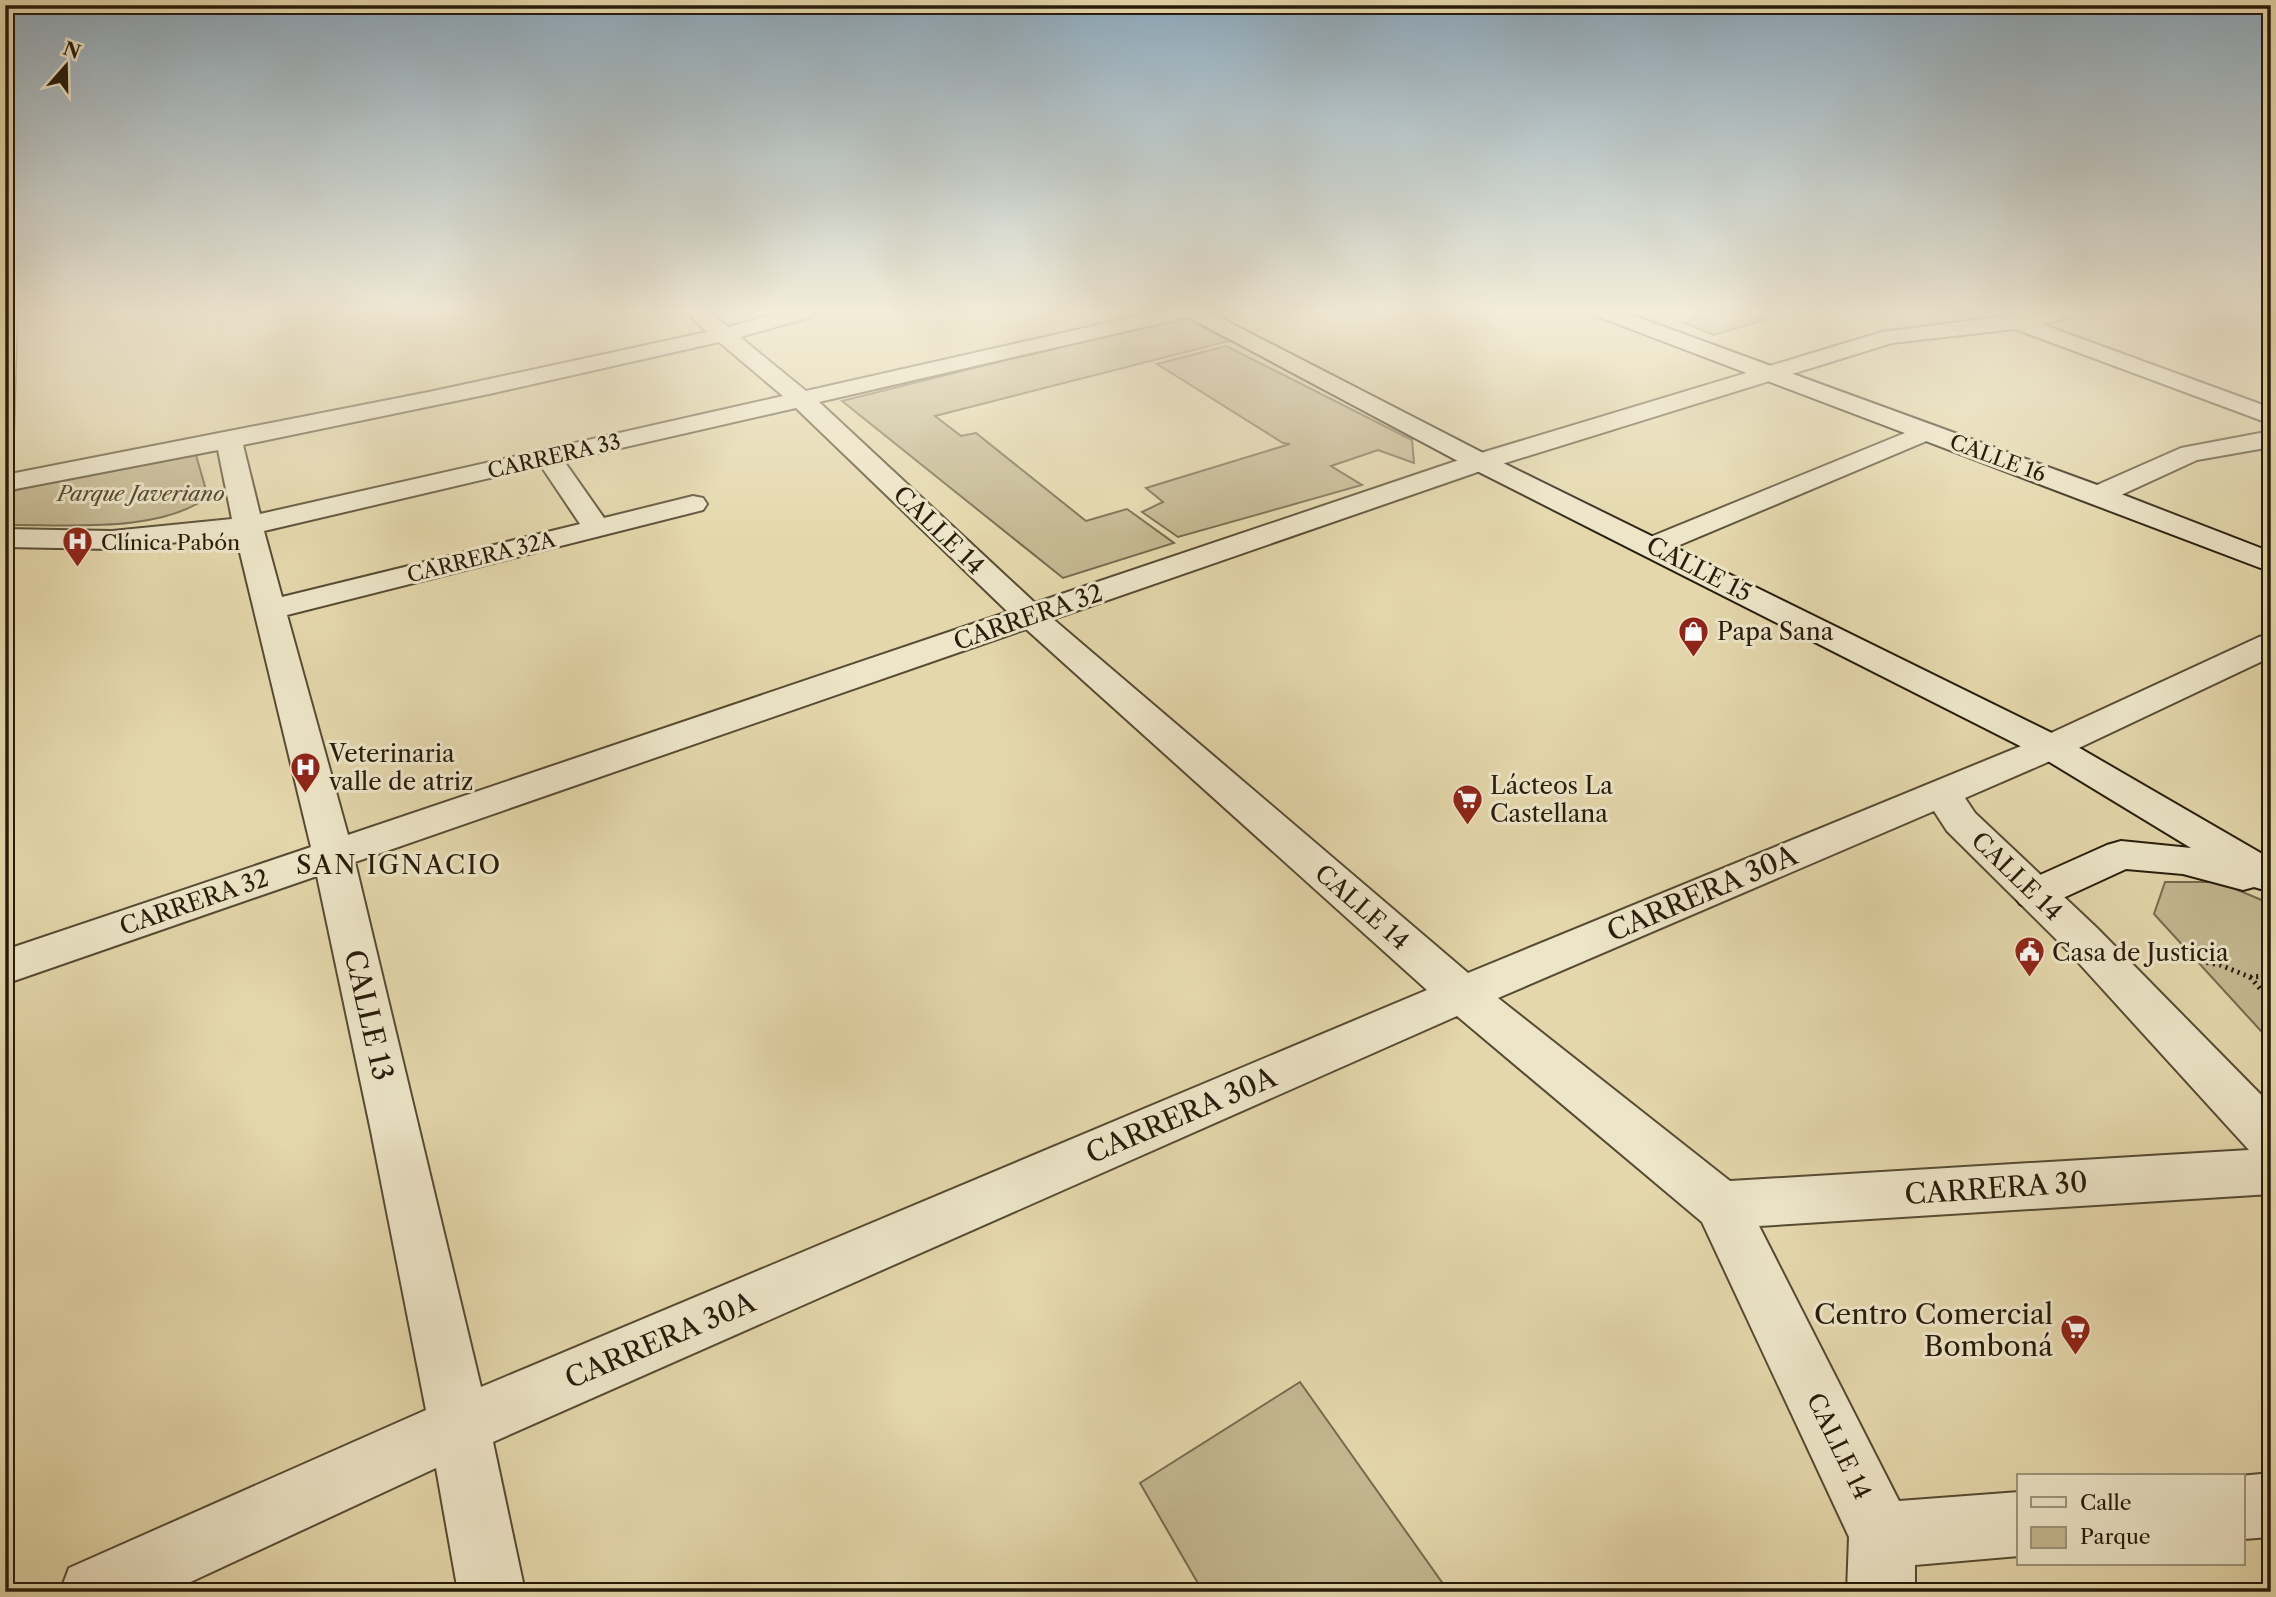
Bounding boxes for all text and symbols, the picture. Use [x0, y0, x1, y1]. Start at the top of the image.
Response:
north arrow [32, 32, 102, 102]
text: N [60, 37, 83, 64]
street label: CARRERA 33 [485, 429, 623, 483]
street label: CALLE 16 [1947, 429, 2049, 487]
street label: CALLE 14 [888, 480, 990, 580]
park label: Parque Javeriano [55, 481, 225, 506]
hospital icon: Clínica Pabón [61, 525, 95, 569]
street label: CARRERA 32A [404, 526, 558, 587]
place label: Clínica Pabón [101, 530, 240, 555]
street label: CALLE 15 [1642, 530, 1756, 608]
street label: CARRERA 32 [950, 578, 1106, 656]
shop icon: Papa Sana [1677, 614, 1711, 658]
place label: Papa Sana [1717, 617, 1834, 646]
place label: Veterinaria valle de atriz [328, 739, 473, 796]
hospital icon: Veterinaria valle de atriz [289, 750, 323, 794]
place label: Lácteos La Castellana [1490, 771, 1613, 828]
supermarket icon: Lácteos La Castellana [1450, 782, 1484, 826]
street label: CALLE 14 [1966, 826, 2068, 926]
street label: CARRERA 30A [1602, 837, 1804, 948]
district label: SAN IGNACIO [296, 849, 502, 881]
street label: CALLE 14 [1309, 858, 1415, 956]
street label: CARRERA 32 [116, 863, 272, 941]
public building icon: Casa de Justicia [2012, 935, 2046, 979]
place label: Casa de Justicia [2052, 938, 2229, 967]
street label: CALLE 13 [337, 946, 401, 1084]
street label: CARRERA 30A [1081, 1059, 1283, 1170]
street label: CARRERA 30 [1903, 1165, 2089, 1211]
street label: CARRERA 30A [560, 1284, 762, 1395]
place label: Centro Comercial Bomboná [1814, 1297, 2053, 1363]
supermarket icon: Centro Comercial Bomboná [2059, 1313, 2093, 1357]
street label: CALLE 14 [1801, 1388, 1877, 1504]
legend [2017, 1474, 2244, 1566]
text: Calle [2080, 1490, 2132, 1515]
text: Parque [2080, 1524, 2151, 1549]

